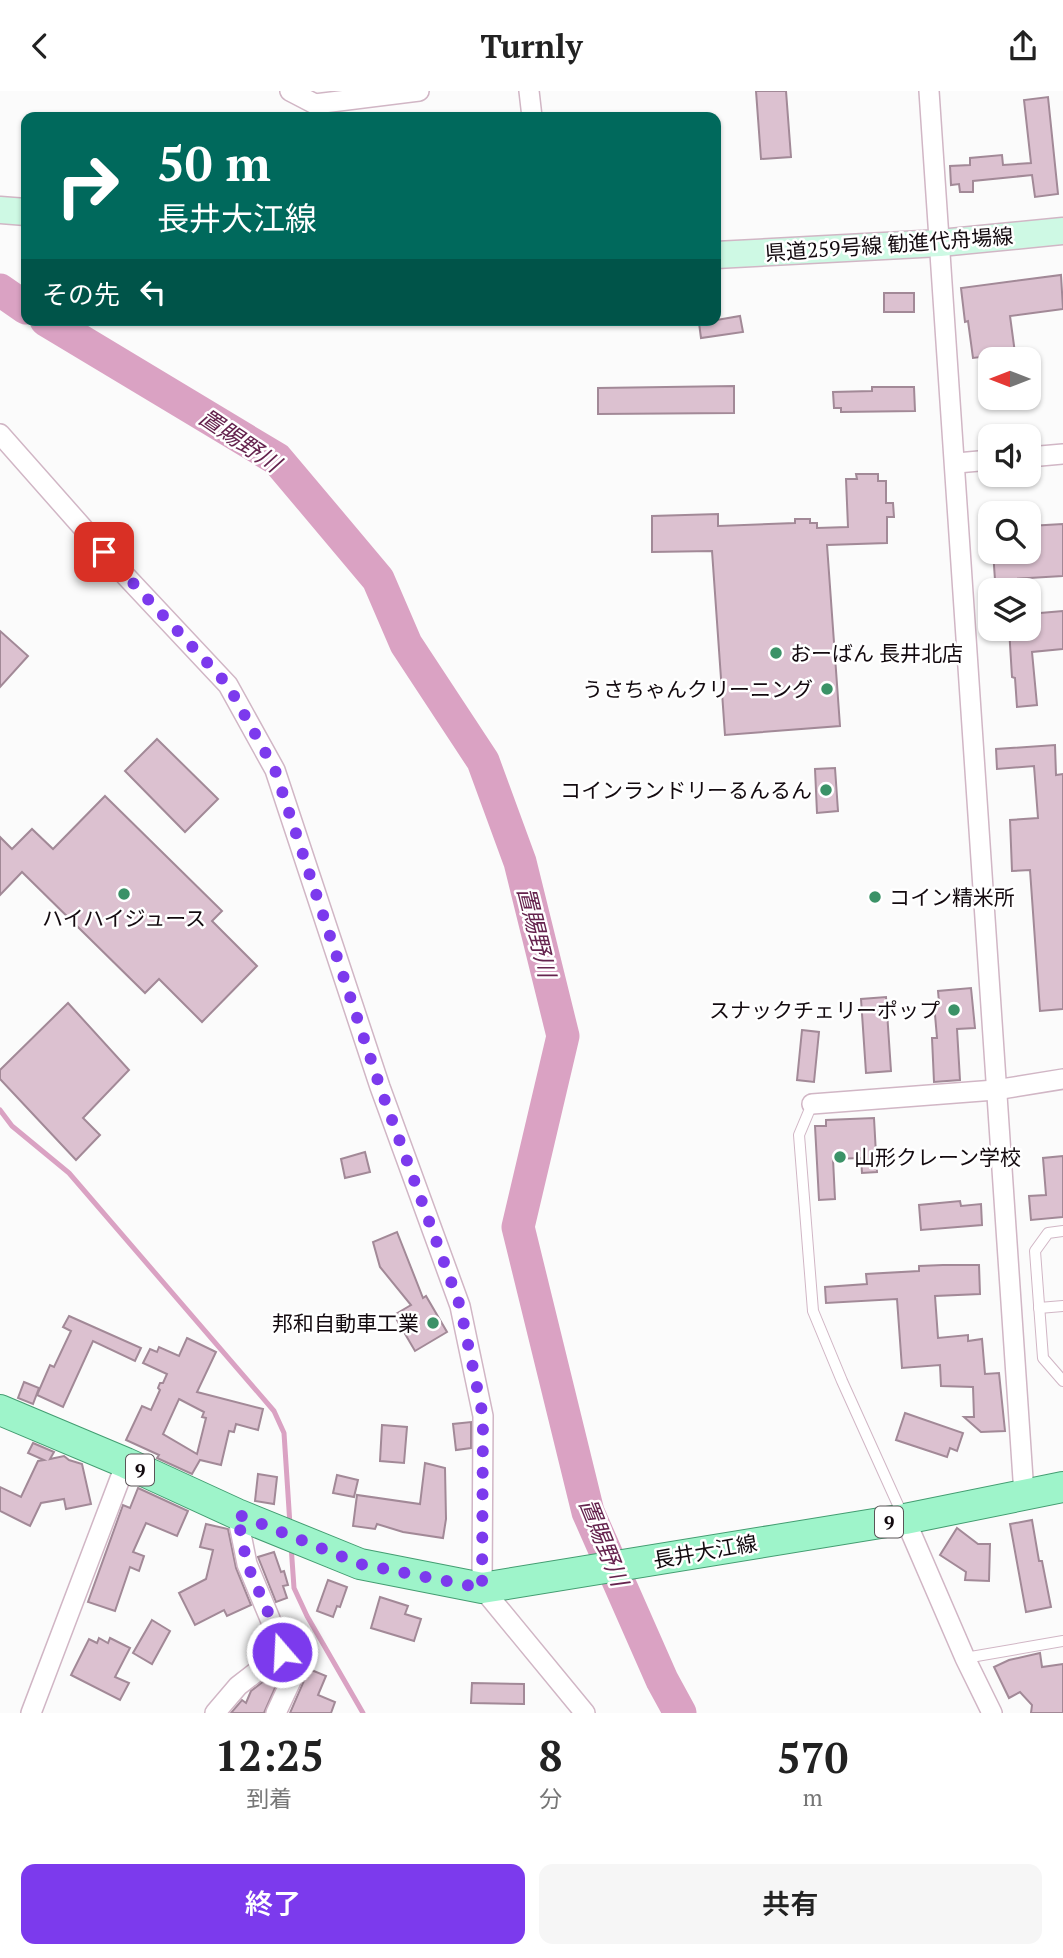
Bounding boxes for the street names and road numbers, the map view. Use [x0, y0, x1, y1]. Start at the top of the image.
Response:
street label: 県道259号線 勧進代舟場線 [764, 221, 1014, 267]
road number: 9 [126, 1455, 154, 1485]
road number: 9 [875, 1506, 903, 1537]
street label: 長井大江線 [651, 1528, 759, 1574]

